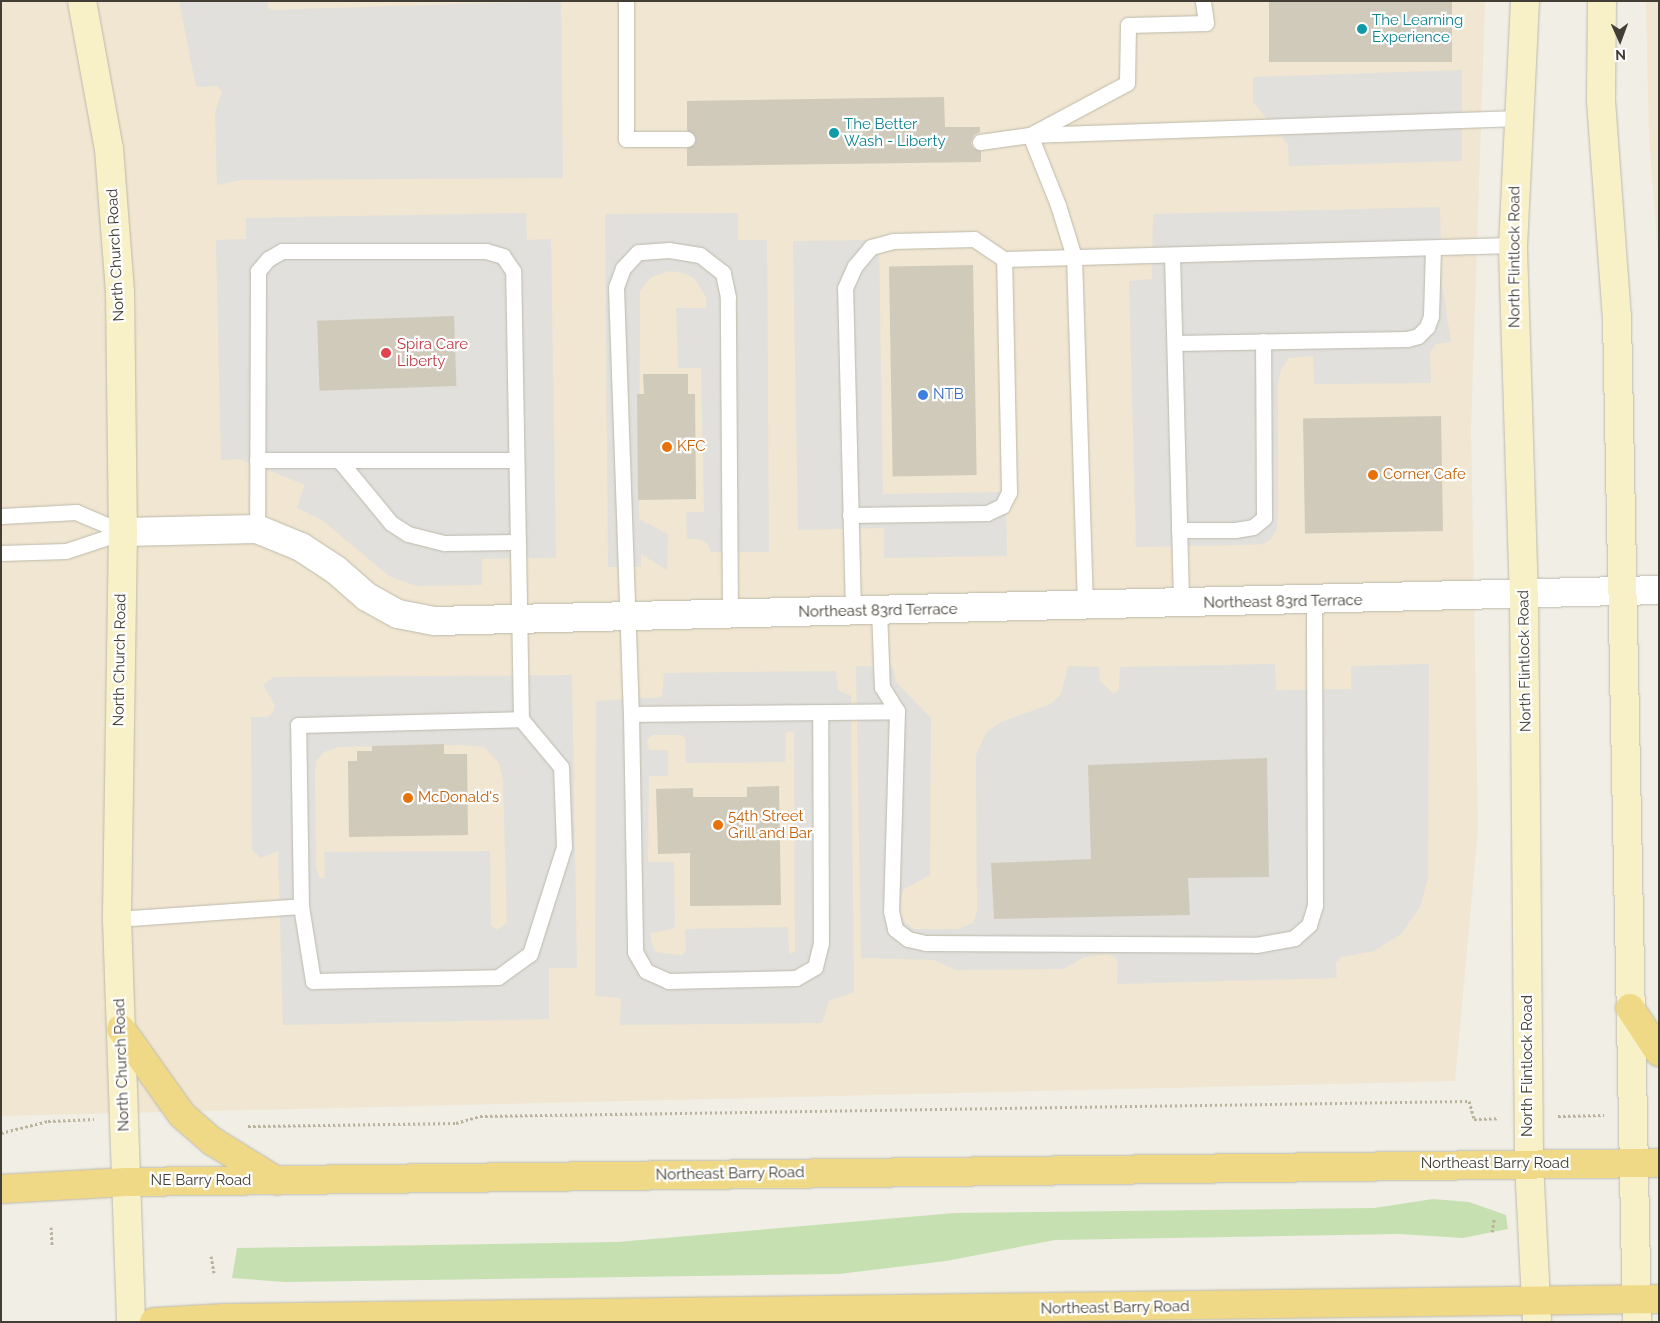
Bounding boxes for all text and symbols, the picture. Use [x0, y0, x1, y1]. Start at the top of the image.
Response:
place label: The Learning Experience [1372, 11, 1463, 46]
north arrow [1595, 15, 1645, 65]
marker: The Learning Experience [1356, 23, 1368, 35]
text: N [1615, 47, 1626, 63]
place label: The Better Wash - Liberty [844, 115, 946, 150]
marker: The Better Wash - Liberty [828, 127, 840, 139]
street label: North Flintlock Road [1506, 186, 1524, 328]
street label: North Church Road [104, 188, 128, 322]
place label: Spira Care Liberty [397, 335, 468, 370]
marker: Spira Care Liberty [379, 346, 393, 360]
place label: NTB [933, 386, 964, 404]
marker: NTB [917, 389, 929, 401]
place label: KFC [677, 438, 706, 456]
marker: KFC [661, 441, 673, 453]
place label: Corner Cafe [1383, 466, 1466, 484]
marker: Corner Cafe [1367, 469, 1379, 481]
street label: North Flintlock Road [1515, 590, 1535, 732]
street label: Northeast 83rd Terrace [1203, 592, 1363, 612]
street label: North Church Road [110, 593, 130, 727]
street label: Northeast 83rd Terrace [798, 601, 958, 621]
place label: McDonald's [418, 789, 499, 807]
marker: McDonald's [402, 792, 414, 804]
place label: 54th Street Grill and Bar [728, 807, 813, 842]
marker: 54th Street Grill and Bar [712, 819, 724, 831]
street label: North Flintlock Road [1519, 995, 1537, 1137]
street label: North Church Road [111, 998, 133, 1132]
street label: Northeast Barry Road [1420, 1155, 1570, 1173]
street label: Northeast Barry Road [655, 1164, 805, 1184]
street label: NE Barry Road [150, 1172, 252, 1190]
street label: Northeast Barry Road [1040, 1298, 1190, 1318]

